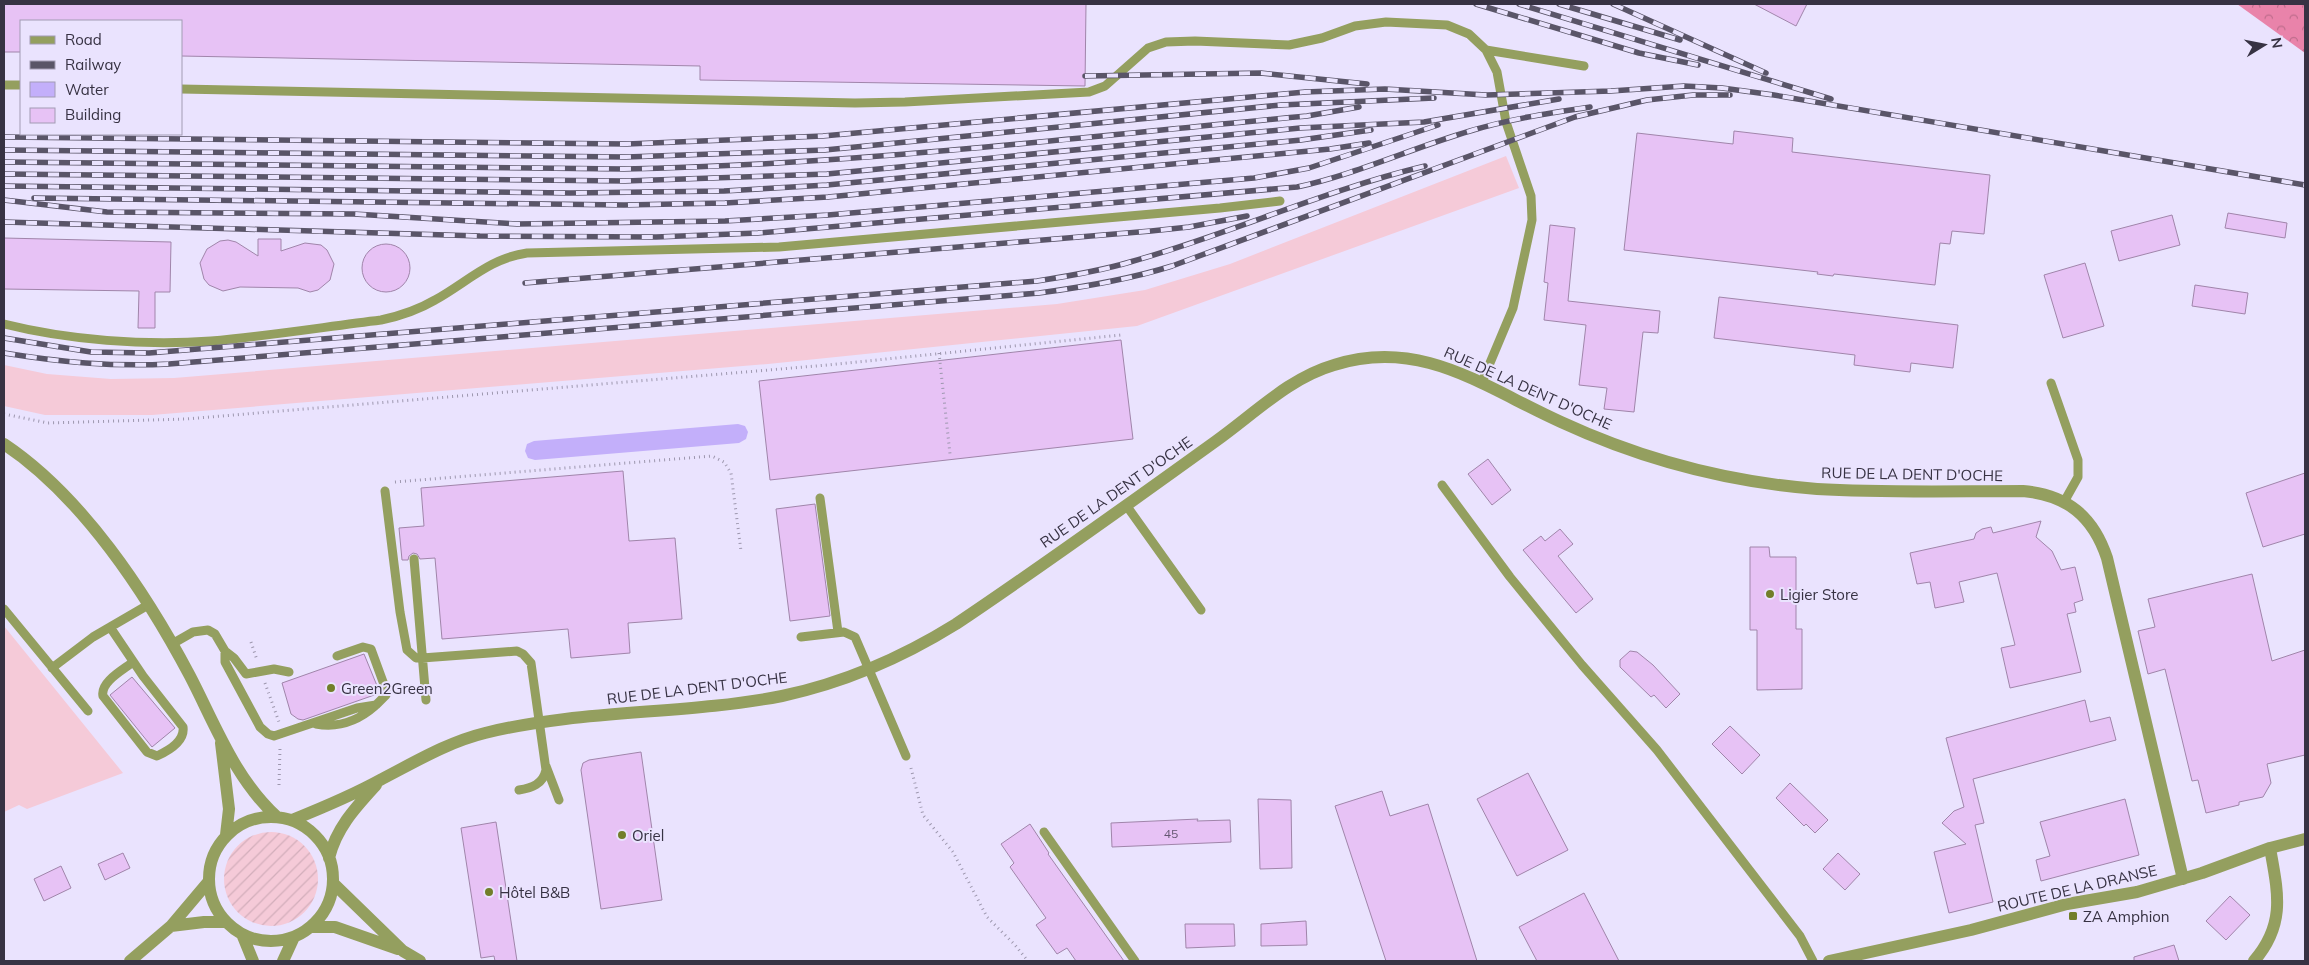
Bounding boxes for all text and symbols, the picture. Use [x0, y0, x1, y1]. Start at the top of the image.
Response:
legend [20, 20, 182, 135]
north arrow [2239, 20, 2289, 70]
text: Road [65, 30, 102, 49]
text: N [2267, 36, 2287, 50]
text: Railway [65, 55, 121, 74]
text: Water [65, 80, 109, 99]
text: Building [65, 105, 121, 124]
street label: RUE DE LA DENT D'OCHE [1441, 342, 1615, 434]
street label: RUE DE LA DENT D'OCHE [1036, 432, 1196, 552]
street label: RUE DE LA DENT D'OCHE [1821, 463, 2003, 485]
place label: Ligier Store [1780, 585, 1858, 604]
marker: Ligier Store [1764, 588, 1776, 600]
street label: RUE DE LA DENT D'OCHE [606, 667, 788, 709]
place label: Green2Green [341, 679, 433, 698]
marker: Green2Green [325, 682, 337, 694]
place label: Oriel [632, 826, 664, 845]
house number: 45 [1164, 826, 1178, 841]
marker: Oriel [616, 829, 628, 841]
street label: ROUTE DE LA DRANSE [1995, 860, 2159, 916]
place label: Hôtel B&B [499, 883, 570, 902]
marker: Hôtel B&B [483, 886, 495, 898]
place label: ZA Amphion [2083, 907, 2170, 926]
marker: ZA Amphion [2067, 910, 2079, 922]

